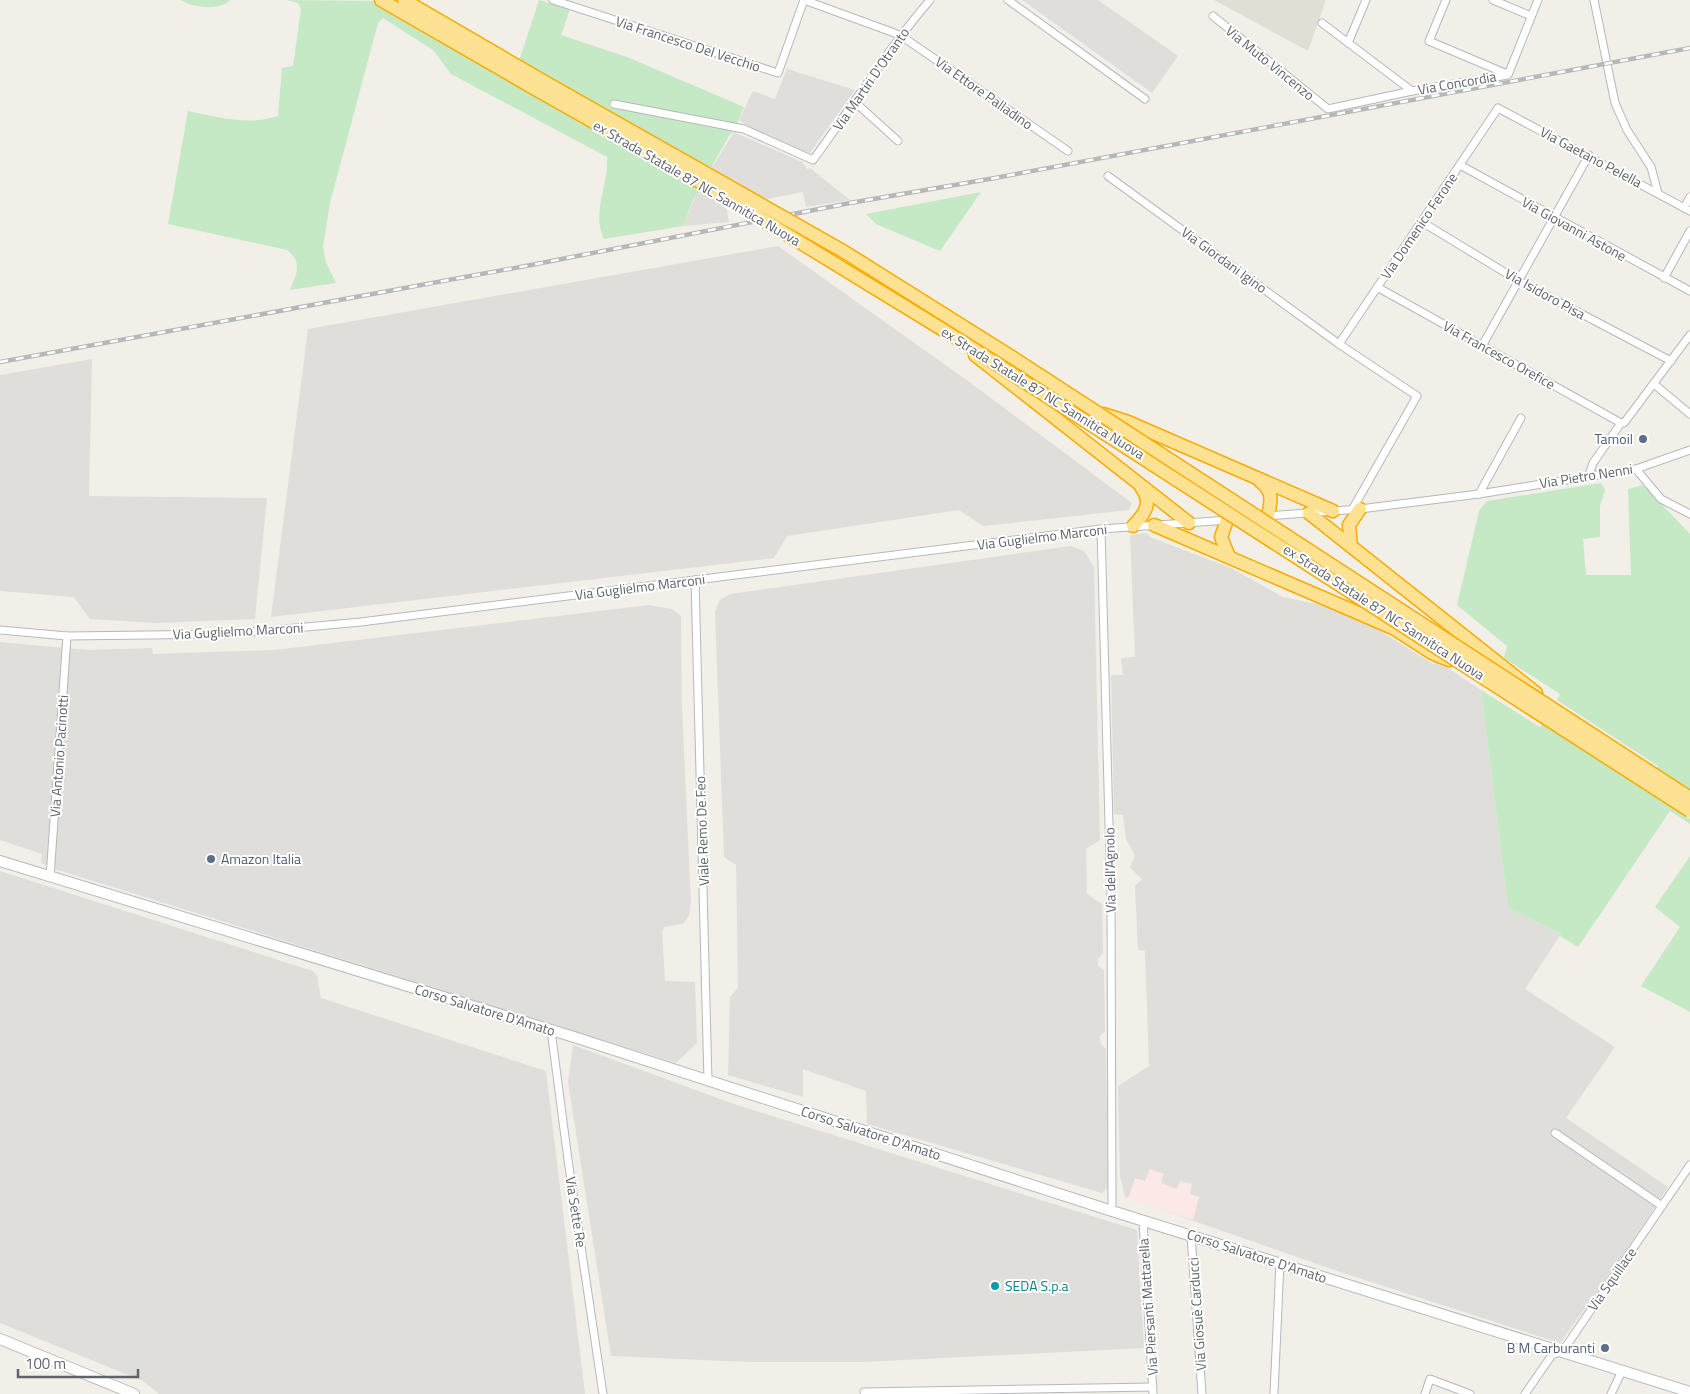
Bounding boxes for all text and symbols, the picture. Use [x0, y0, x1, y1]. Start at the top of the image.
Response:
street label: Via Francesco Del Vecchio [613, 10, 763, 77]
street label: Via Muto Vincenzo [1221, 20, 1319, 105]
street label: Via Martiri D'Otranto [827, 23, 914, 135]
street label: Via Ettore Palladino [931, 51, 1037, 134]
street label: Via Concordia [1416, 65, 1498, 100]
street label: ex Strada Statale 87 NC Sannitica Nuova [590, 114, 805, 251]
street label: Via Gaetano Pelella [1536, 121, 1646, 192]
street label: Via Domenico Ferone [1375, 168, 1462, 283]
street label: Via Giovanni Astone [1518, 191, 1630, 266]
street label: Via Giordani Igino [1177, 221, 1272, 298]
street label: Via Isidoro Pisa [1501, 263, 1589, 324]
street label: Via Francesco Orefice [1439, 315, 1559, 394]
street label: ex Strada Statale 87 NC Sannitica Nuova [937, 321, 1149, 464]
place label: Tamoil [1594, 428, 1633, 449]
marker: Tamoil [1637, 433, 1649, 445]
street label: Via Pietro Nenni [1538, 458, 1634, 493]
street label: Via Guglielmo Marconi [976, 518, 1108, 555]
street label: ex Strada Statale 87 NC Sannitica Nuova [1279, 538, 1489, 685]
street label: Via Guglielmo Marconi [574, 568, 706, 605]
street label: Via Guglielmo Marconi [172, 617, 304, 644]
street label: Via Antonio Pacinotti [44, 694, 73, 818]
street label: Viale Remo De Feo [689, 776, 714, 886]
street label: Via dell'Agnolo [1098, 827, 1121, 913]
place label: Amazon Italia [221, 848, 301, 869]
marker: Amazon Italia [205, 853, 217, 865]
street label: Corso Salvatore D'Amato [412, 978, 558, 1041]
street label: Corso Salvatore D'Amato [798, 1100, 944, 1165]
street label: Via Sette Re [561, 1175, 592, 1249]
street label: Corso Salvatore D'Amato [1184, 1223, 1330, 1288]
street label: Via Piersanti Mattarella [1132, 1238, 1163, 1376]
street label: Via Squillace [1582, 1243, 1641, 1315]
street label: Via Giosuè Carducci [1182, 1257, 1211, 1372]
place label: SEDA S.p.a [1005, 1275, 1069, 1296]
marker: SEDA S.p.a [989, 1280, 1001, 1292]
place label: B M Carburanti [1507, 1337, 1595, 1358]
marker: B M Carburanti [1599, 1342, 1611, 1354]
scale bar [18, 1346, 138, 1378]
text: 100 m [25, 1352, 66, 1375]

